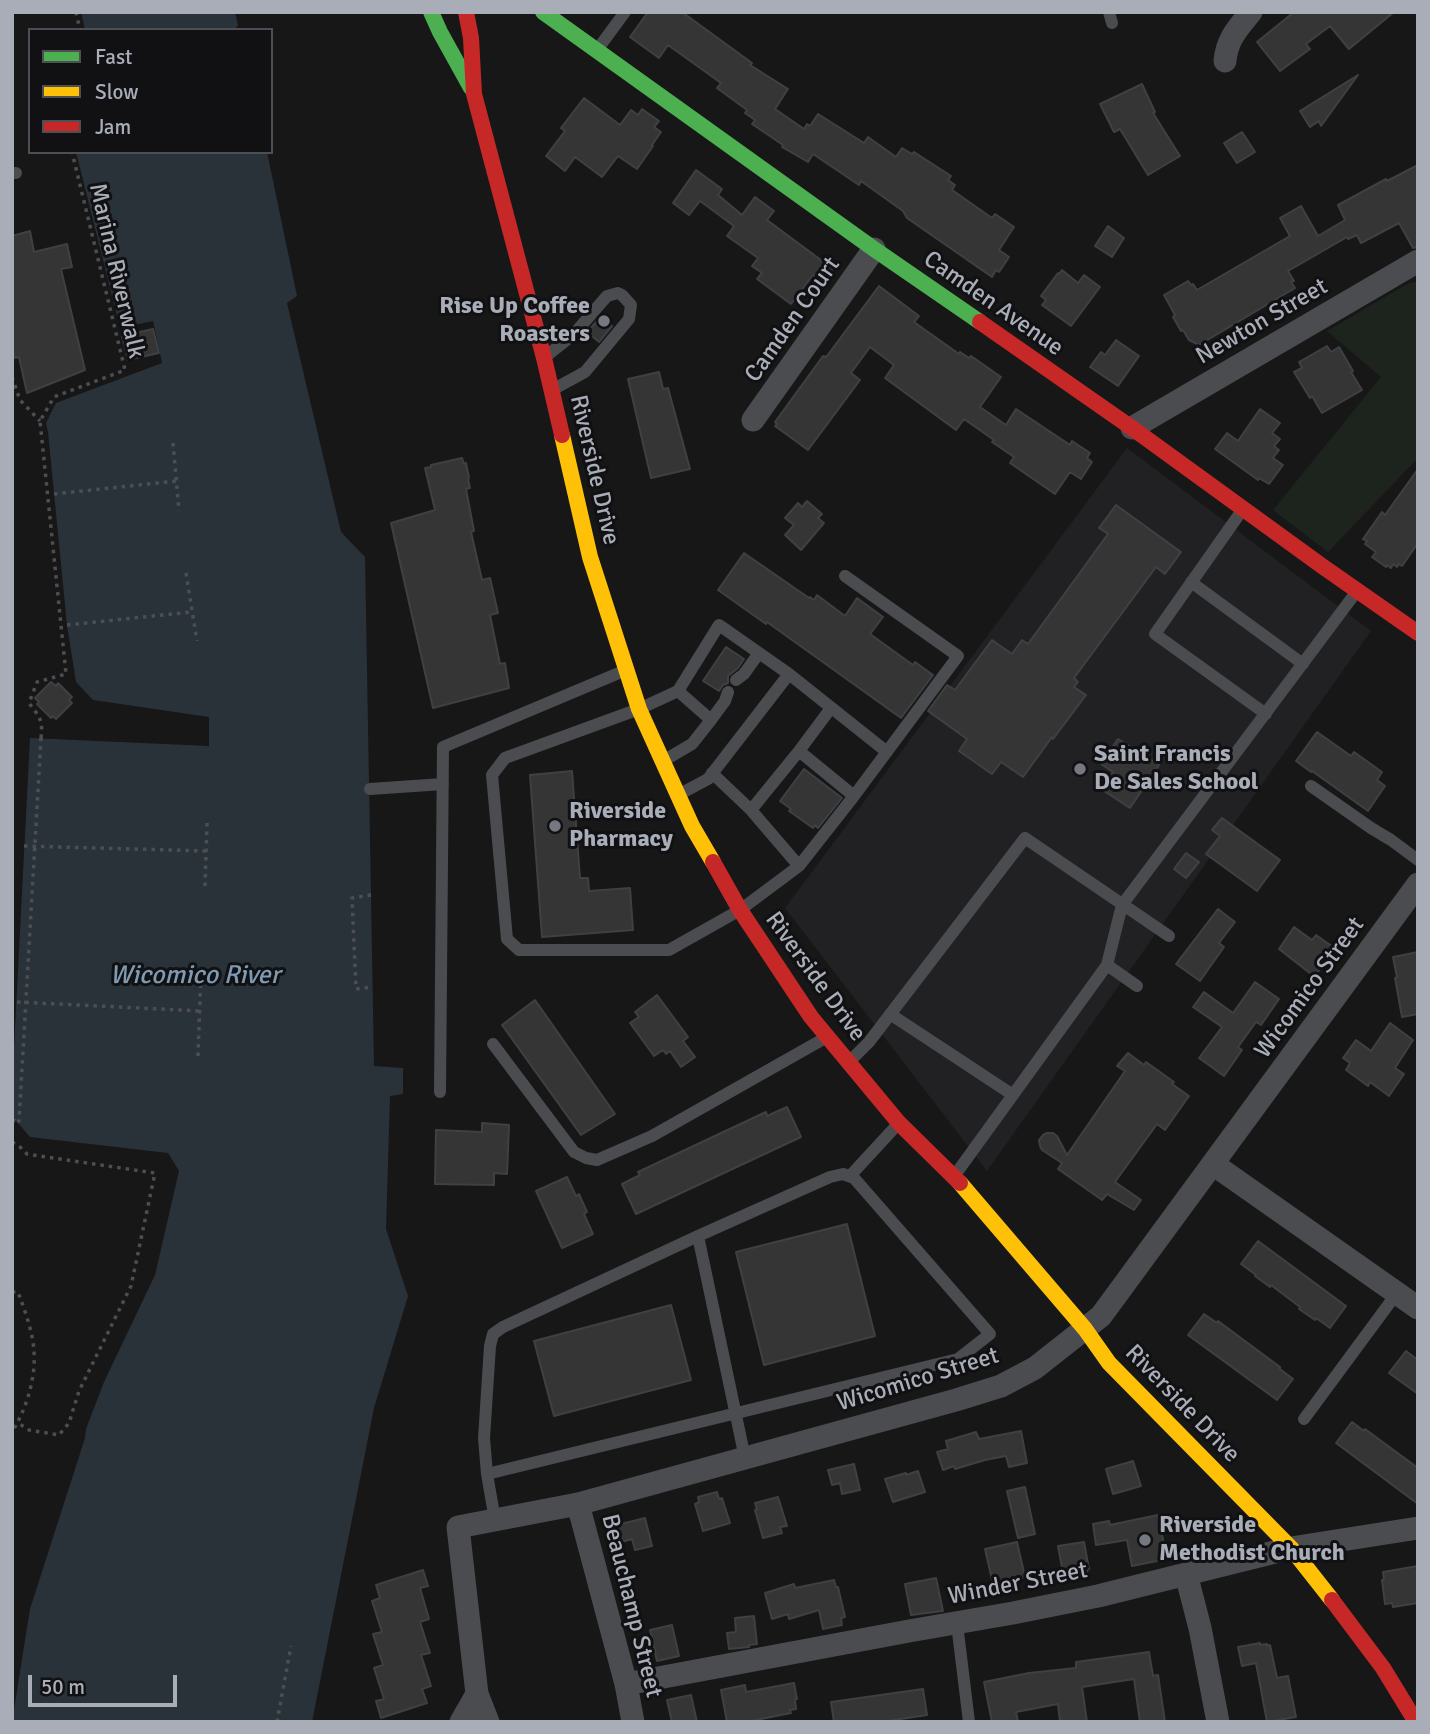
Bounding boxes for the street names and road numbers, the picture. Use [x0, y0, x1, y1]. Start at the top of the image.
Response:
street label: Marina Riverwalk [82, 181, 150, 361]
street label: Camden Avenue [918, 245, 1068, 363]
street label: Camden Court [739, 252, 847, 388]
street label: Newton Street [1191, 273, 1333, 371]
street label: Riverside Drive [563, 392, 625, 548]
street label: Riverside Drive [758, 907, 872, 1047]
street label: Wicomico Street [1249, 912, 1371, 1064]
street label: Riverside Drive [1119, 1339, 1245, 1469]
street label: Wicomico Street [834, 1342, 1002, 1418]
street label: Beauchamp Street [594, 1511, 668, 1701]
street label: Winder Street [946, 1556, 1090, 1612]

